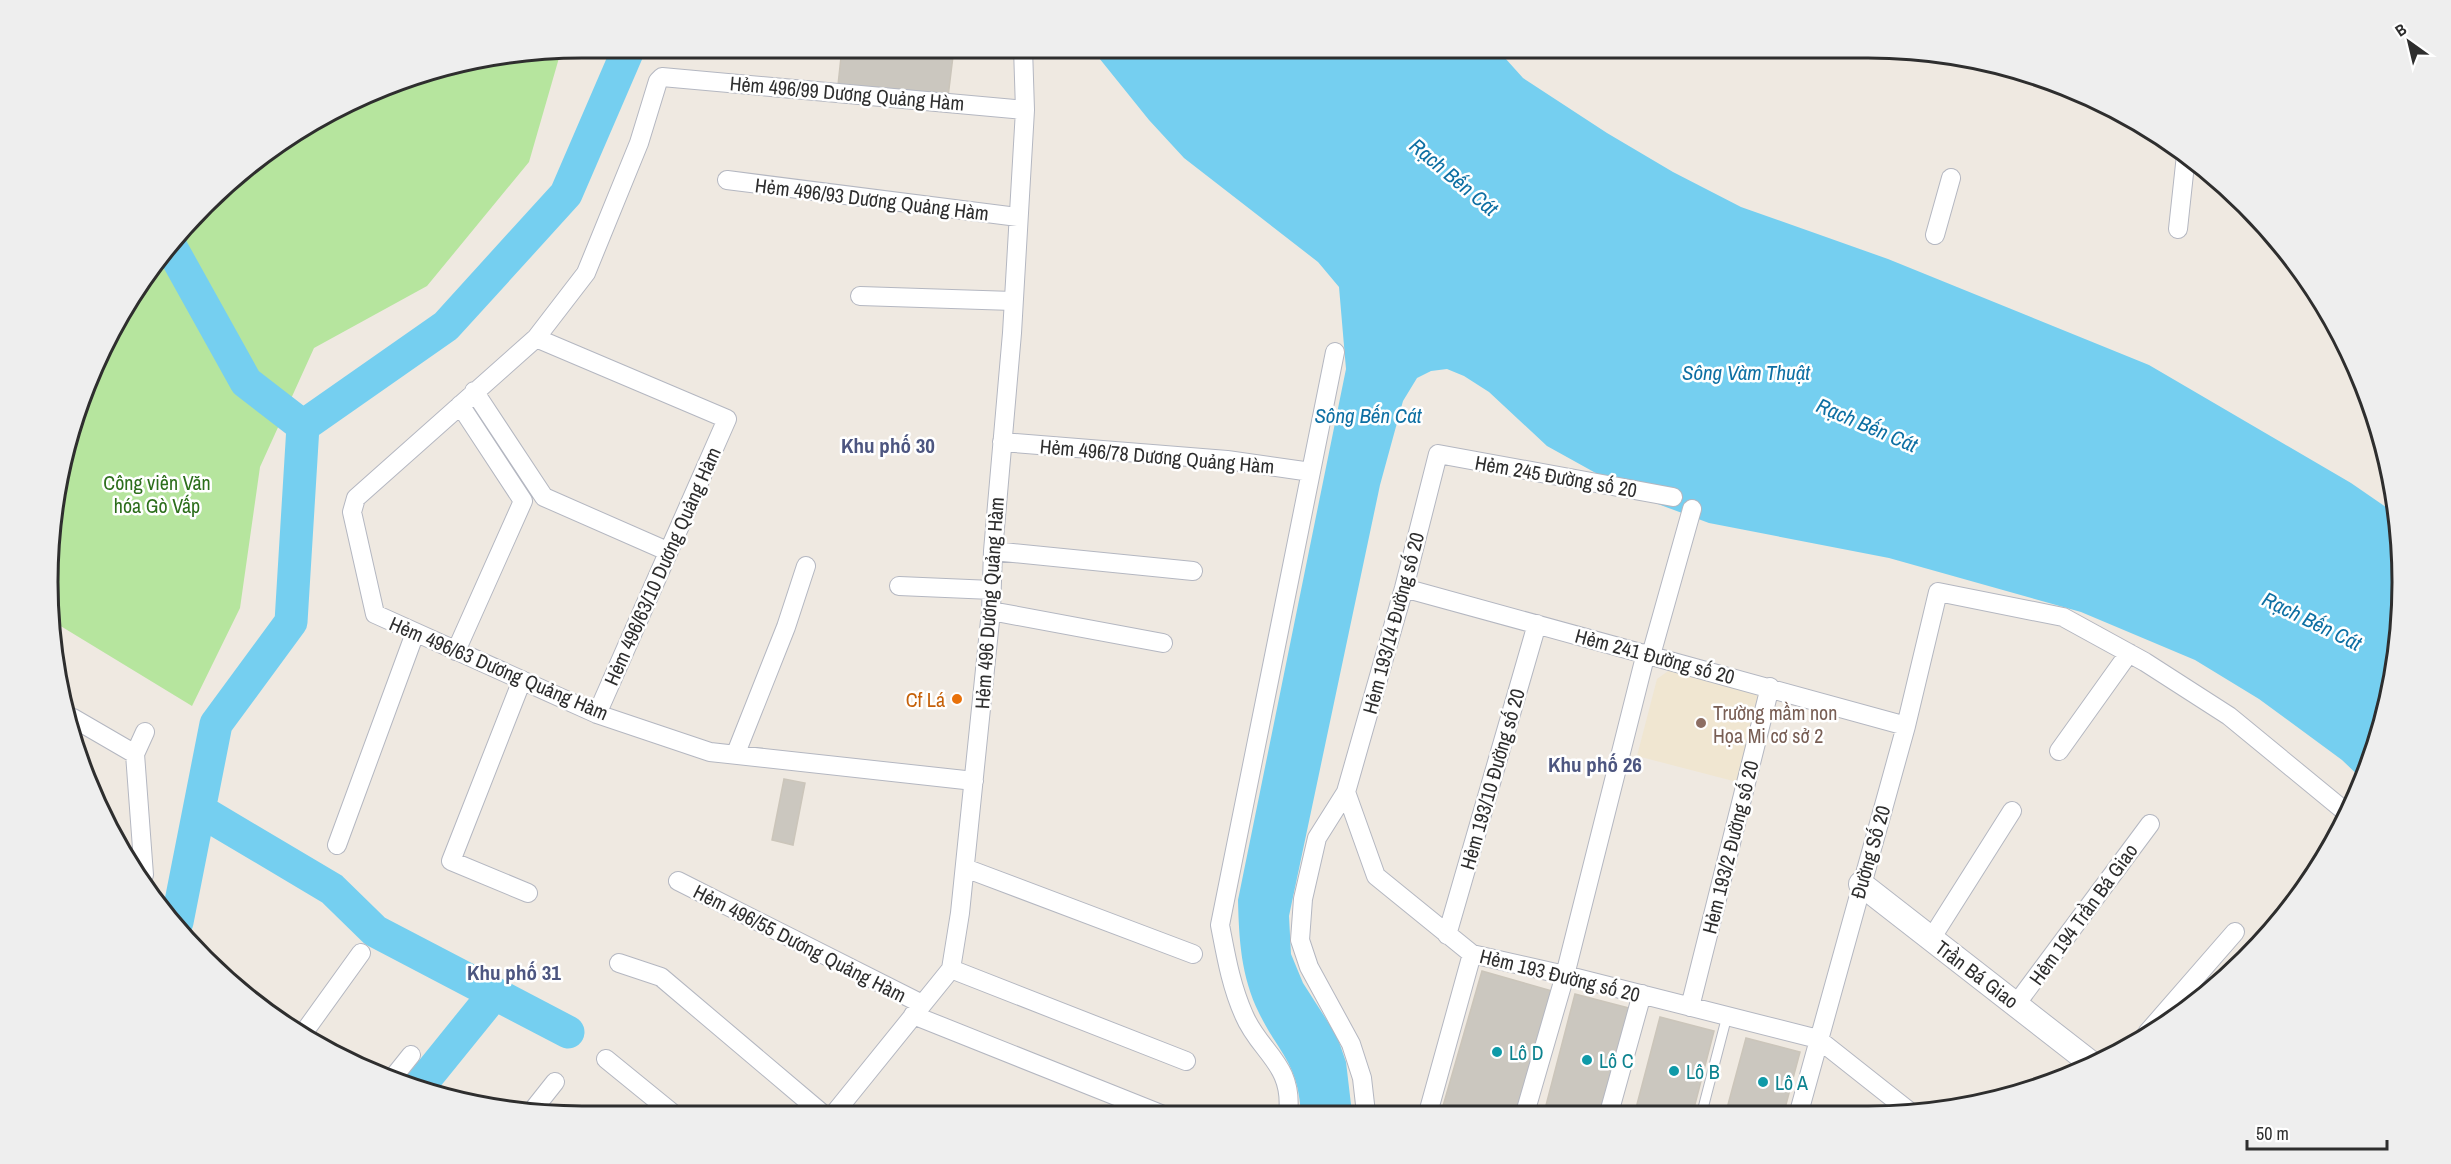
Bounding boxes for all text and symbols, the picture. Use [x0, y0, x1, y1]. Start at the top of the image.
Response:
north arrow [2379, 12, 2439, 72]
text: B [2391, 18, 2411, 41]
street label: Hẻm 496/99 Dương Quảng Hàm [729, 69, 965, 117]
water label: Rạch Bến Cát [1404, 131, 1505, 223]
street label: Hẻm 496/93 Dương Quảng Hàm [754, 171, 990, 227]
water label: Sông Vàm Thuật [1682, 358, 1811, 387]
water label: Rạch Bến Cát [1812, 391, 1923, 460]
water label: Sông Bến Cát [1314, 401, 1423, 430]
district label: Khu phố 30 [841, 431, 935, 460]
street label: Hẻm 496/78 Dương Quảng Hàm [1039, 432, 1275, 480]
street label: Hẻm 496/63/10 Dương Quảng Hàm [597, 443, 727, 689]
street label: Hẻm 245 Đường số 20 [1473, 448, 1639, 504]
park label: Công viên Văn hóa Gò Vấp [103, 469, 211, 519]
street label: Hẻm 496 Dương Quảng Hàm [968, 496, 1010, 710]
street label: Hẻm 193/14 Đường số 20 [1356, 529, 1430, 717]
water label: Rạch Bến Cát [2257, 584, 2368, 658]
street label: Hẻm 496/63 Dương Quảng Hàm [385, 610, 613, 726]
street label: Hẻm 241 Đường số 20 [1572, 622, 1738, 690]
street label: Hẻm 193/10 Đường số 20 [1453, 685, 1531, 873]
place label: Cf Lá [906, 686, 945, 713]
marker: Cf Lá [950, 692, 964, 706]
place label: Trường mầm non Họa Mi cơ sở 2 [1713, 699, 1837, 749]
marker: Trường mầm non Họa Mi cơ sở 2 [1694, 716, 1708, 730]
district label: Khu phố 26 [1548, 750, 1642, 779]
street label: Hẻm 193/2 Đường số 20 [1695, 757, 1765, 937]
street label: Đường Số 20 [1844, 802, 1896, 902]
street label: Hẻm 194 Trần Bá Giao [2023, 838, 2143, 990]
street label: Hẻm 496/55 Dương Quảng Hàm [689, 878, 911, 1008]
street label: Trần Bá Giao [1930, 934, 2024, 1014]
street label: Hẻm 193 Đường số 20 [1477, 942, 1643, 1008]
district label: Khu phố 31 [467, 958, 561, 987]
place label: Lô D [1509, 1039, 1544, 1066]
marker: Lô D [1490, 1045, 1504, 1059]
place label: Lô C [1599, 1047, 1634, 1074]
marker: Lô C [1580, 1053, 1594, 1067]
place label: Lô B [1686, 1058, 1720, 1085]
marker: Lô B [1667, 1064, 1681, 1078]
place label: Lô A [1775, 1069, 1808, 1096]
marker: Lô A [1756, 1075, 1770, 1089]
scale bar [2247, 1113, 2386, 1151]
text: 50 m [2256, 1121, 2289, 1146]

